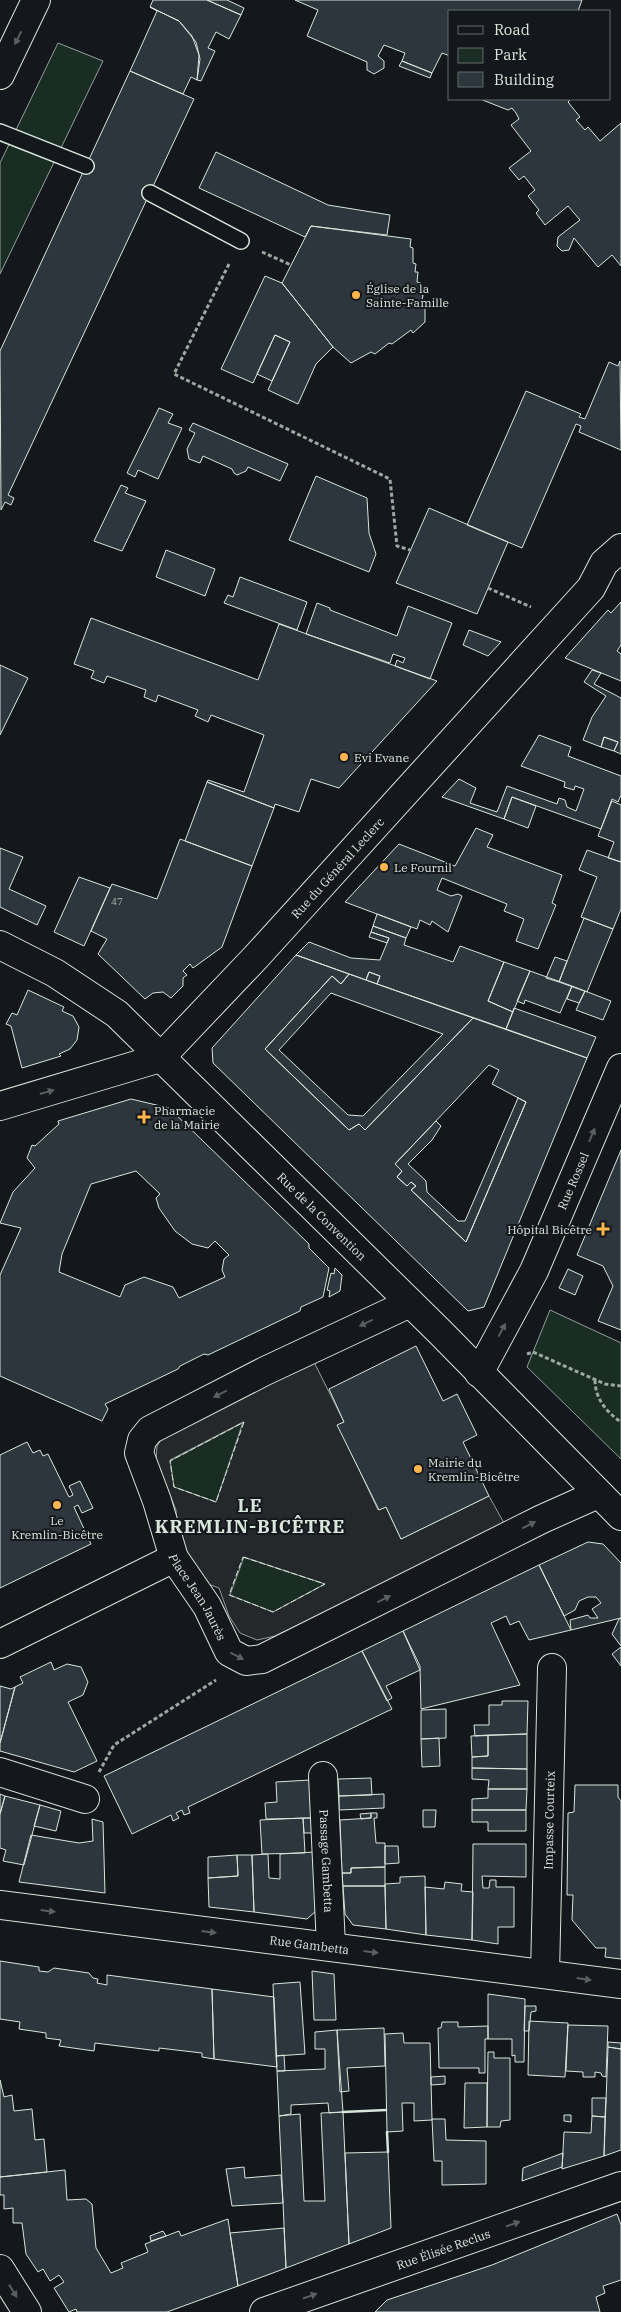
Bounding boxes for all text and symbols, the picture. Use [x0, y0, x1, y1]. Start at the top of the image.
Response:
legend [448, 10, 611, 100]
text: Road [494, 20, 530, 39]
one-way arrow [14, 31, 22, 45]
text: Park [494, 45, 527, 64]
text: Building [494, 70, 554, 89]
place label: Église de la Sainte-Famille [366, 281, 449, 310]
marker: Église de la Sainte-Famille [350, 289, 362, 301]
place label: Evi Evane [354, 750, 409, 765]
marker: Evi Evane [338, 751, 350, 763]
street label: Rue du Général Leclerc [287, 814, 387, 921]
place label: Le Fournil [394, 860, 452, 875]
marker: Le Fournil [378, 861, 390, 873]
house number: 47 [111, 895, 123, 908]
one-way arrow [39, 1088, 54, 1096]
place label: Pharmacie de la Mairie [154, 1103, 220, 1132]
marker: Pharmacie de la Mairie [138, 1111, 150, 1123]
one-way arrow [589, 1128, 597, 1142]
street label: Rue Rossel [554, 1149, 592, 1212]
street label: Rue de la Convention [275, 1169, 370, 1263]
place label: Hôpital Bicêtre [507, 1222, 592, 1237]
marker: Hôpital Bicêtre [596, 1222, 610, 1236]
one-way arrow [359, 1319, 373, 1327]
one-way arrow [498, 1323, 506, 1337]
one-way arrow [213, 1390, 227, 1398]
place label: Mairie du Kremlin-Bicêtre [428, 1455, 520, 1484]
marker: Mairie du Kremlin-Bicêtre [412, 1463, 424, 1475]
district label: LE KREMLIN-BICÊTRE [155, 1494, 345, 1538]
marker: Le Kremlin-Bicêtre [51, 1499, 63, 1511]
place label: Le Kremlin-Bicêtre [11, 1513, 103, 1542]
one-way arrow [522, 1521, 537, 1529]
street label: Place Jean Jaurès [166, 1552, 230, 1643]
one-way arrow [377, 1595, 392, 1603]
one-way arrow [230, 1652, 244, 1660]
street label: Impasse Courteix [540, 1770, 557, 1870]
street label: Passage Gambetta [317, 1809, 337, 1913]
one-way arrow [41, 1907, 57, 1915]
one-way arrow [202, 1929, 218, 1937]
street label: Rue Gambetta [269, 1932, 351, 1957]
one-way arrow [363, 1948, 379, 1956]
one-way arrow [576, 1975, 592, 1983]
one-way arrow [506, 2220, 521, 2228]
street label: Rue Élisée Reclus [394, 2225, 492, 2272]
one-way arrow [9, 2284, 18, 2297]
one-way arrow [303, 2292, 318, 2300]

